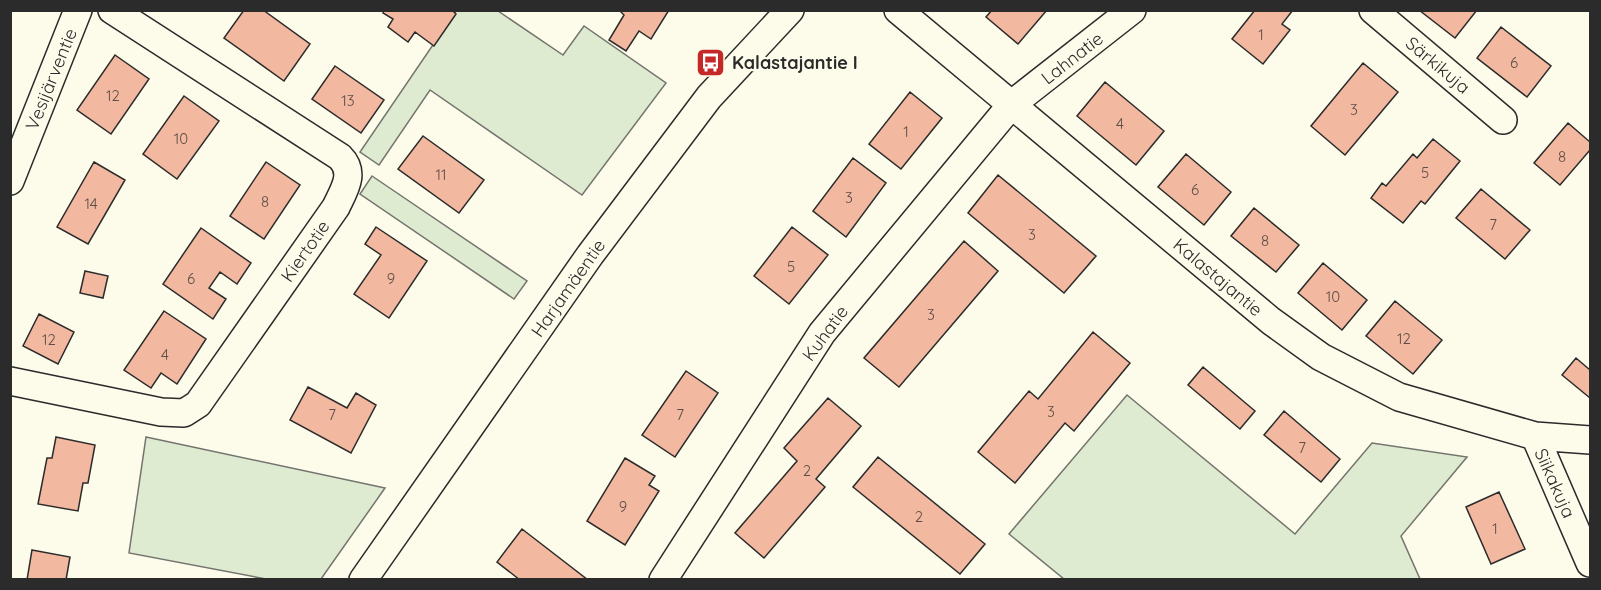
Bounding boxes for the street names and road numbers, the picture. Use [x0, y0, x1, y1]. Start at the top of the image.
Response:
street label: Vesijärventie [20, 25, 82, 133]
street label: Lahnatie [1036, 27, 1108, 89]
street label: Särkikuja [1401, 31, 1475, 99]
street label: Kiertotie [275, 216, 335, 286]
street label: Kalastajantie [1169, 233, 1267, 321]
street label: Harjamäentie [526, 235, 610, 341]
street label: Kuhatie [797, 301, 853, 365]
street label: Siikakuja [1529, 445, 1581, 521]

